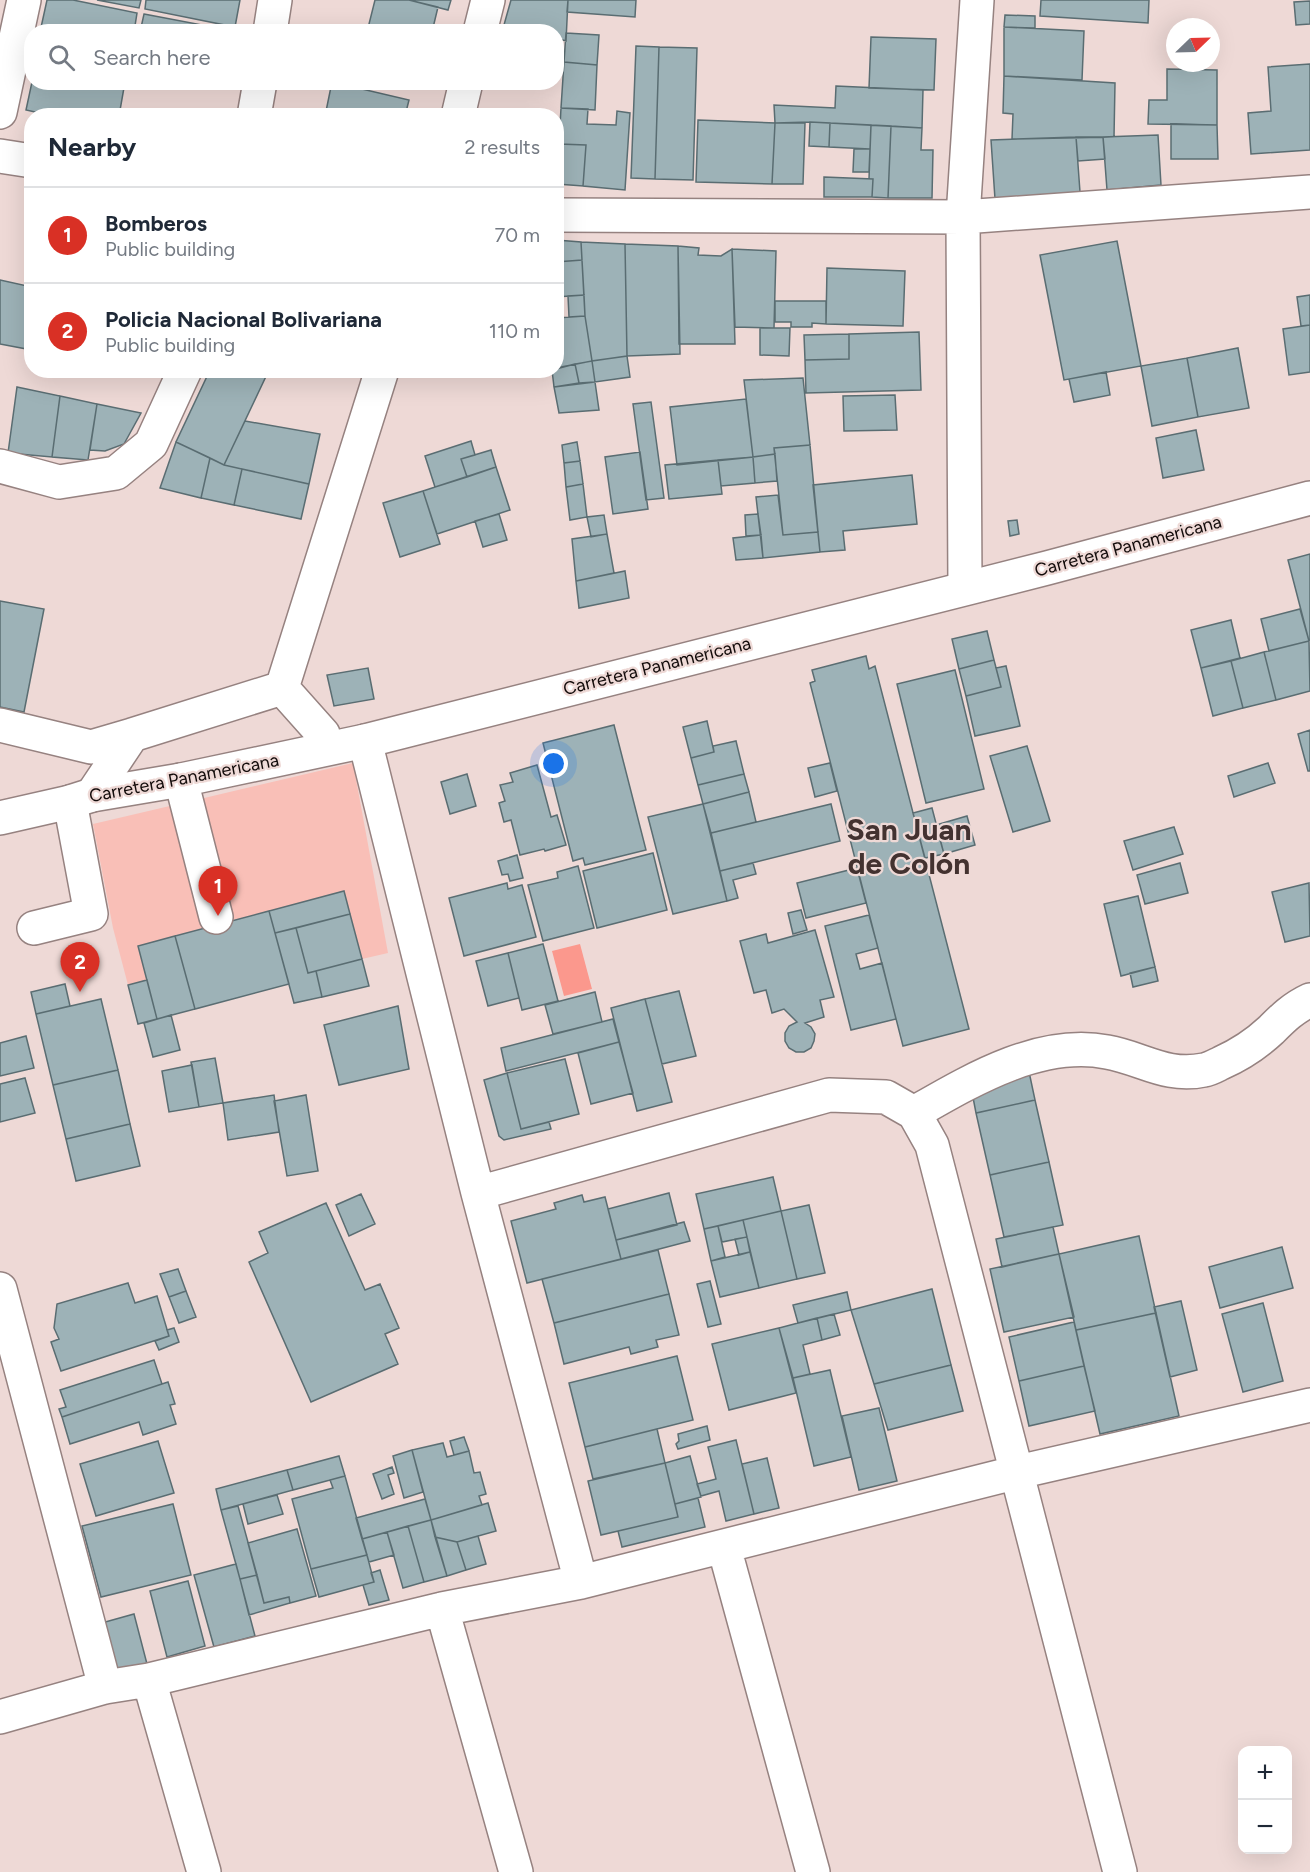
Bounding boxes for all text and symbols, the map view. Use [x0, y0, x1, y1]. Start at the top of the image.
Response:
north arrow [1166, 18, 1220, 72]
search box [24, 24, 564, 90]
icon: search [45, 41, 78, 74]
text: Search here [93, 44, 211, 71]
text: Nearby [48, 131, 136, 163]
text: 2 results [464, 135, 540, 159]
text: Bomberos [105, 210, 207, 237]
text: 1 [63, 223, 72, 247]
text: 70 m [494, 223, 540, 247]
text: Public building [105, 237, 235, 261]
text: Policia Nacional Bolivariana [105, 306, 382, 333]
text: 2 [62, 319, 73, 343]
text: 110 m [489, 319, 540, 343]
text: Public building [105, 333, 235, 357]
street label: Carretera Panamericana [1032, 510, 1224, 582]
street label: Carretera Panamericana [561, 632, 753, 700]
street label: Carretera Panamericana [87, 749, 281, 807]
your location [539, 749, 568, 778]
district label: San Juan de Colón [846, 811, 972, 882]
pin: 1 [198, 866, 238, 916]
pin: 2 [60, 942, 100, 992]
map controls [1238, 1746, 1292, 1854]
button: + [1238, 1746, 1292, 1800]
button: − [1238, 1800, 1292, 1854]

